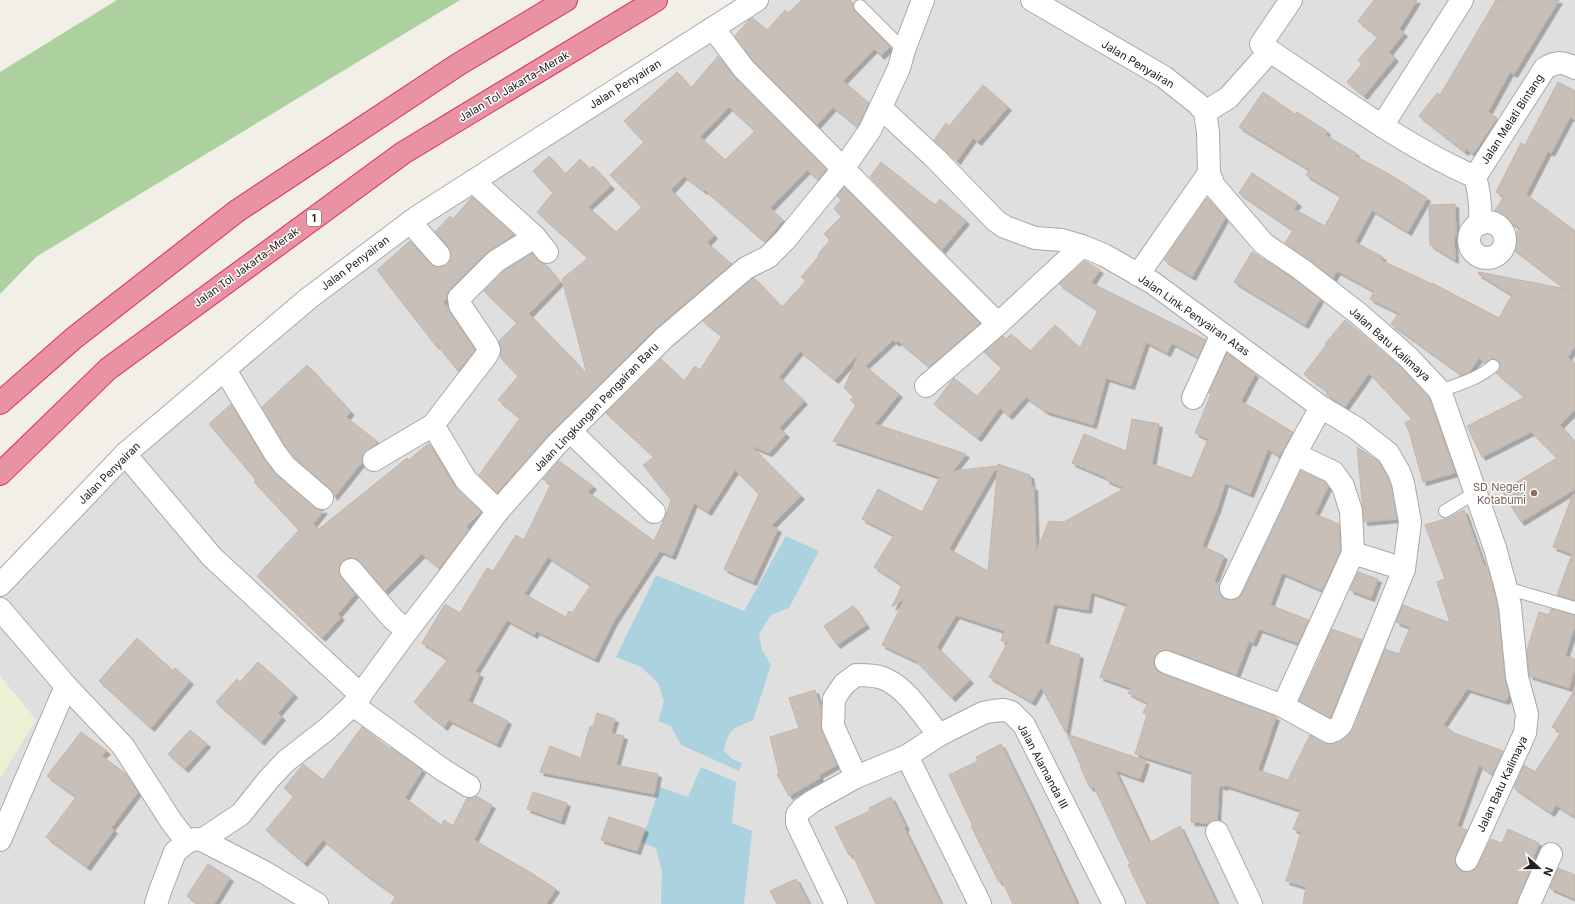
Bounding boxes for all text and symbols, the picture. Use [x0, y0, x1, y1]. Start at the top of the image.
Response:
street label: Jalan Penyairan [1099, 37, 1177, 91]
street label: Jalan Tol Jakarta–Merak [456, 47, 572, 125]
street label: Jalan Penyairan [586, 56, 664, 112]
street label: Jalan Melati Bintang [1478, 71, 1546, 167]
road number: 1 [307, 210, 321, 226]
street label: Jalan Tol Jakarta–Merak [191, 224, 301, 310]
street label: Jalan Penyairan [318, 233, 392, 293]
street label: Jalan Link.Penyairan Atas [1135, 271, 1253, 359]
street label: Jalan Batu Kalimaya [1347, 304, 1433, 384]
street label: Jalan Lingkungan Pengairan Baru [531, 340, 661, 474]
street label: Jalan Penyairan [75, 439, 143, 507]
place label: SD Negeri Kotabumi [1473, 480, 1526, 507]
marker: SD Negeri Kotabumi [1529, 488, 1539, 498]
street label: Jalan Alamanda III [1015, 721, 1071, 811]
street label: Jalan Batu Kalimaya [1474, 734, 1530, 834]
north arrow [1519, 848, 1559, 888]
text: N [1540, 865, 1556, 878]

